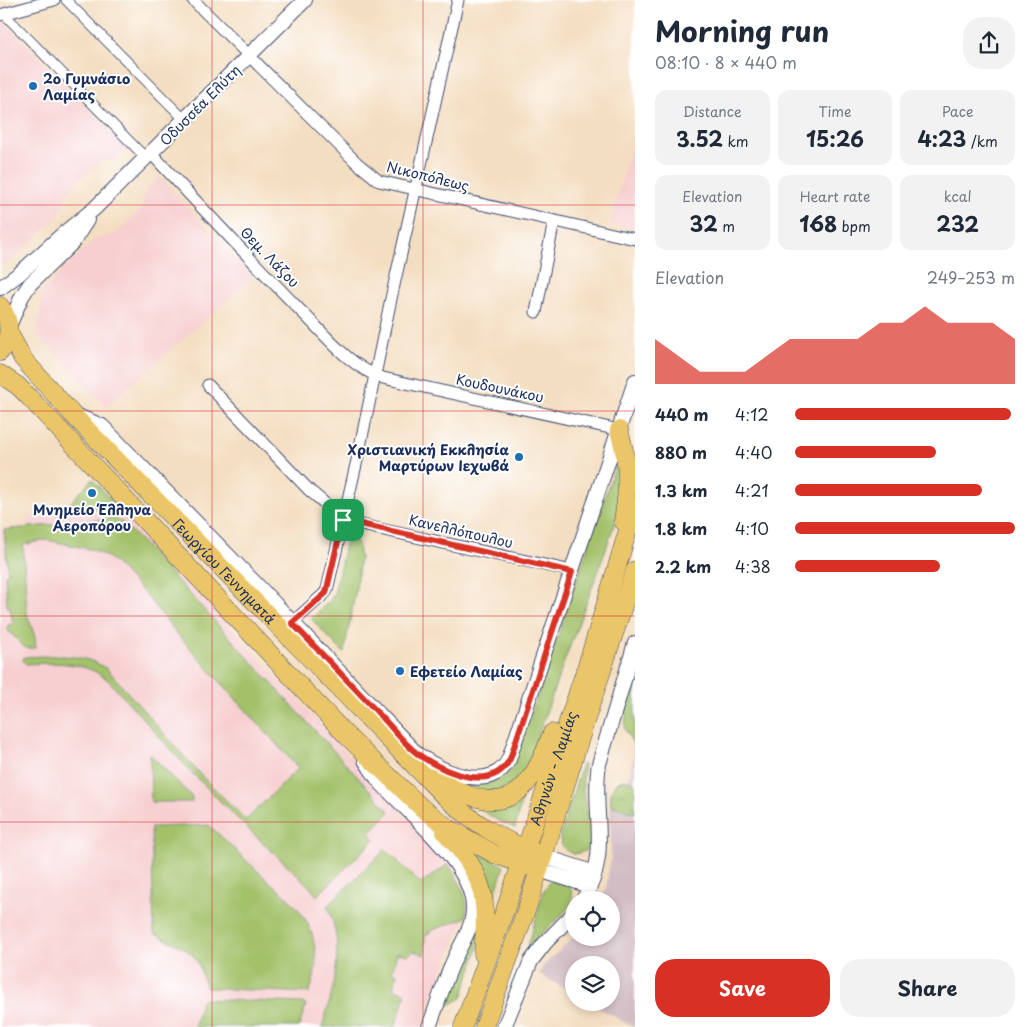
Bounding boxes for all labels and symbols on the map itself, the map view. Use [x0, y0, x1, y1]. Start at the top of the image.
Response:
street label: Οδυσσέα Ελύτη [155, 60, 245, 150]
place label: 2ο Γυμνάσιο Λαμίας [43, 68, 130, 105]
marker: 2ο Γυμνάσιο Λαμίας [27, 80, 39, 92]
street label: Νικοπόλεως [385, 156, 471, 196]
street label: Θεμ. Λάζου [236, 222, 304, 292]
street label: Κουδουνάκου [454, 368, 546, 408]
place label: Χριστιανική Εκκλησία Μαρτύρων Ιεχωβά [348, 439, 510, 476]
marker: Χριστιανική Εκκλησία Μαρτύρων Ιεχωβά [513, 451, 525, 463]
marker: Μνημείο Έλληνα Αεροπόρου [86, 487, 98, 499]
place label: Μνημείο Έλληνα Αεροπόρου [33, 499, 151, 536]
pin [322, 499, 364, 541]
street label: Κανελλόπουλου [407, 509, 515, 553]
street label: Γεωργίου Γεννηματά [168, 513, 281, 628]
place label: Εφετείο Λαμίας [410, 661, 523, 682]
marker: Εφετείο Λαμίας [394, 665, 406, 677]
street label: Αθηνών - Λαμίας [524, 708, 582, 828]

